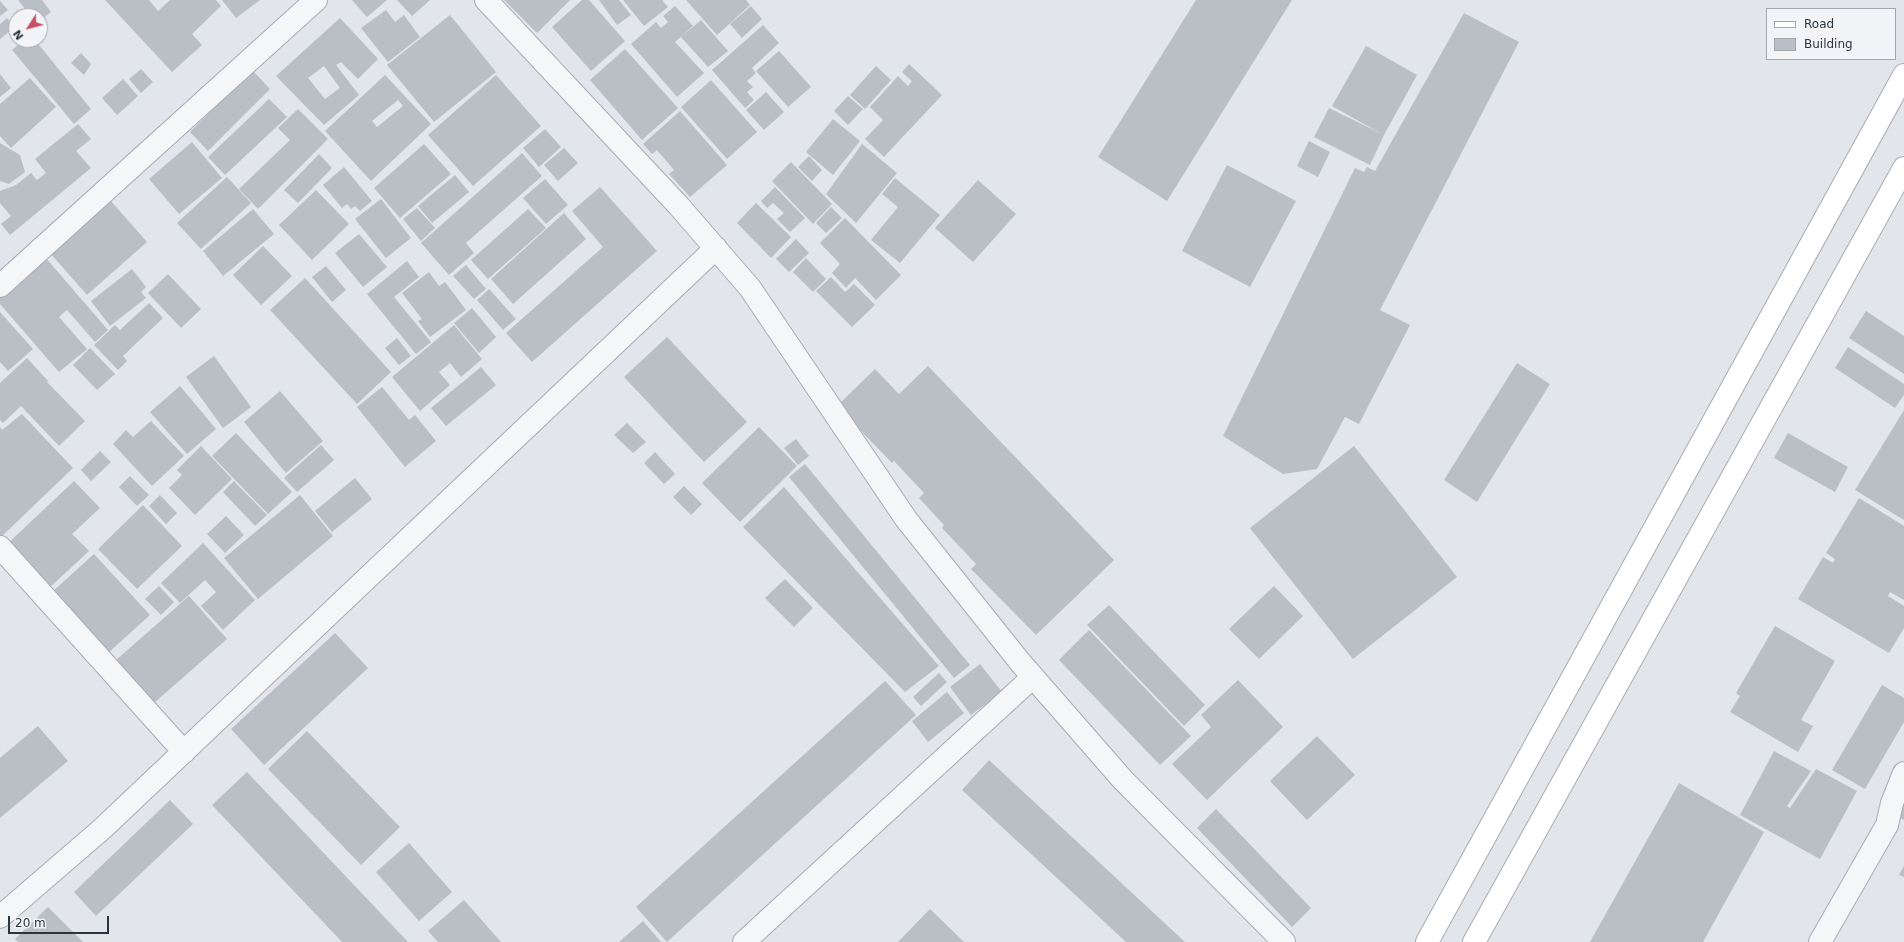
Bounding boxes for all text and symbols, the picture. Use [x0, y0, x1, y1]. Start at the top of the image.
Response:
north arrow [8, 8, 48, 48]
legend [1766, 8, 1896, 60]
text: Road [1804, 17, 1834, 31]
text: N [11, 27, 27, 42]
text: Building [1804, 37, 1853, 51]
scale bar [10, 908, 111, 934]
text: 20 m [15, 916, 46, 930]

